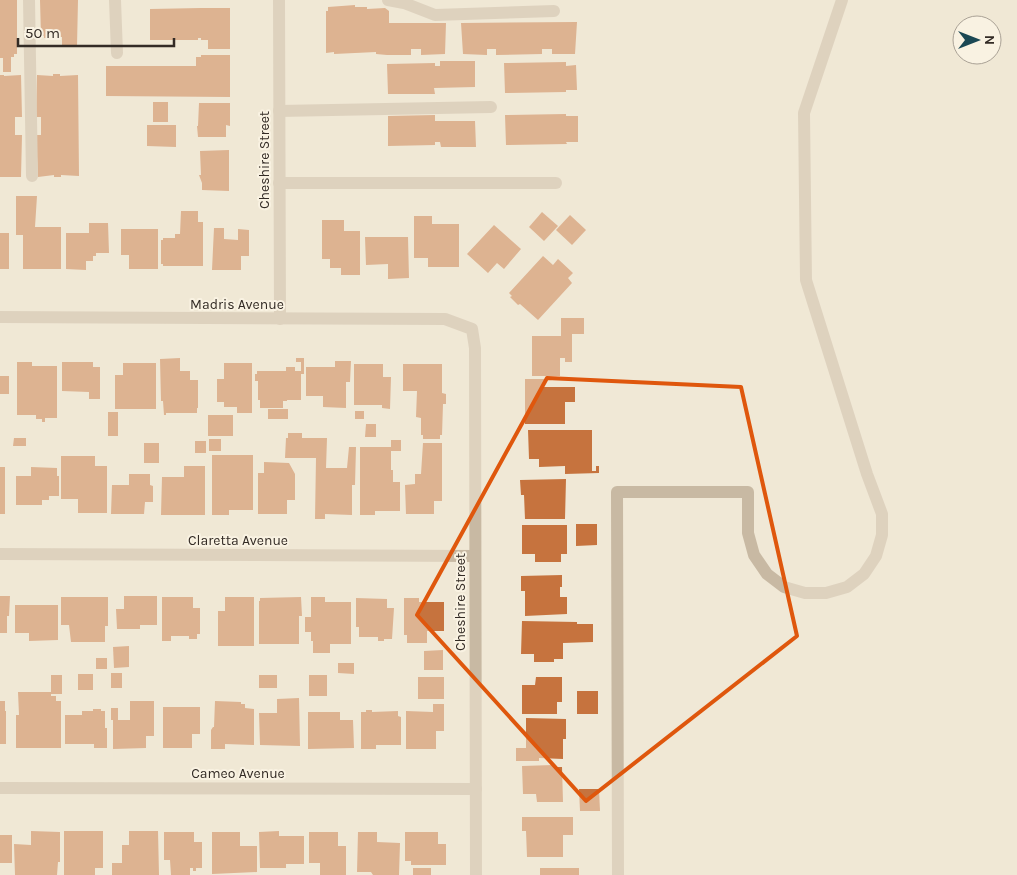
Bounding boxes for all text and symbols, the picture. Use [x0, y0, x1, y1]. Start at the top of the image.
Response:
scale bar [18, 15, 174, 47]
north arrow [952, 15, 1002, 65]
text: 50 m [25, 24, 60, 42]
text: N [981, 35, 998, 45]
street label: Cheshire Street [256, 111, 273, 209]
street label: Madris Avenue [190, 296, 284, 313]
street label: Claretta Avenue [188, 532, 288, 549]
street label: Cheshire Street [452, 553, 469, 651]
street label: Cameo Avenue [191, 765, 285, 782]

